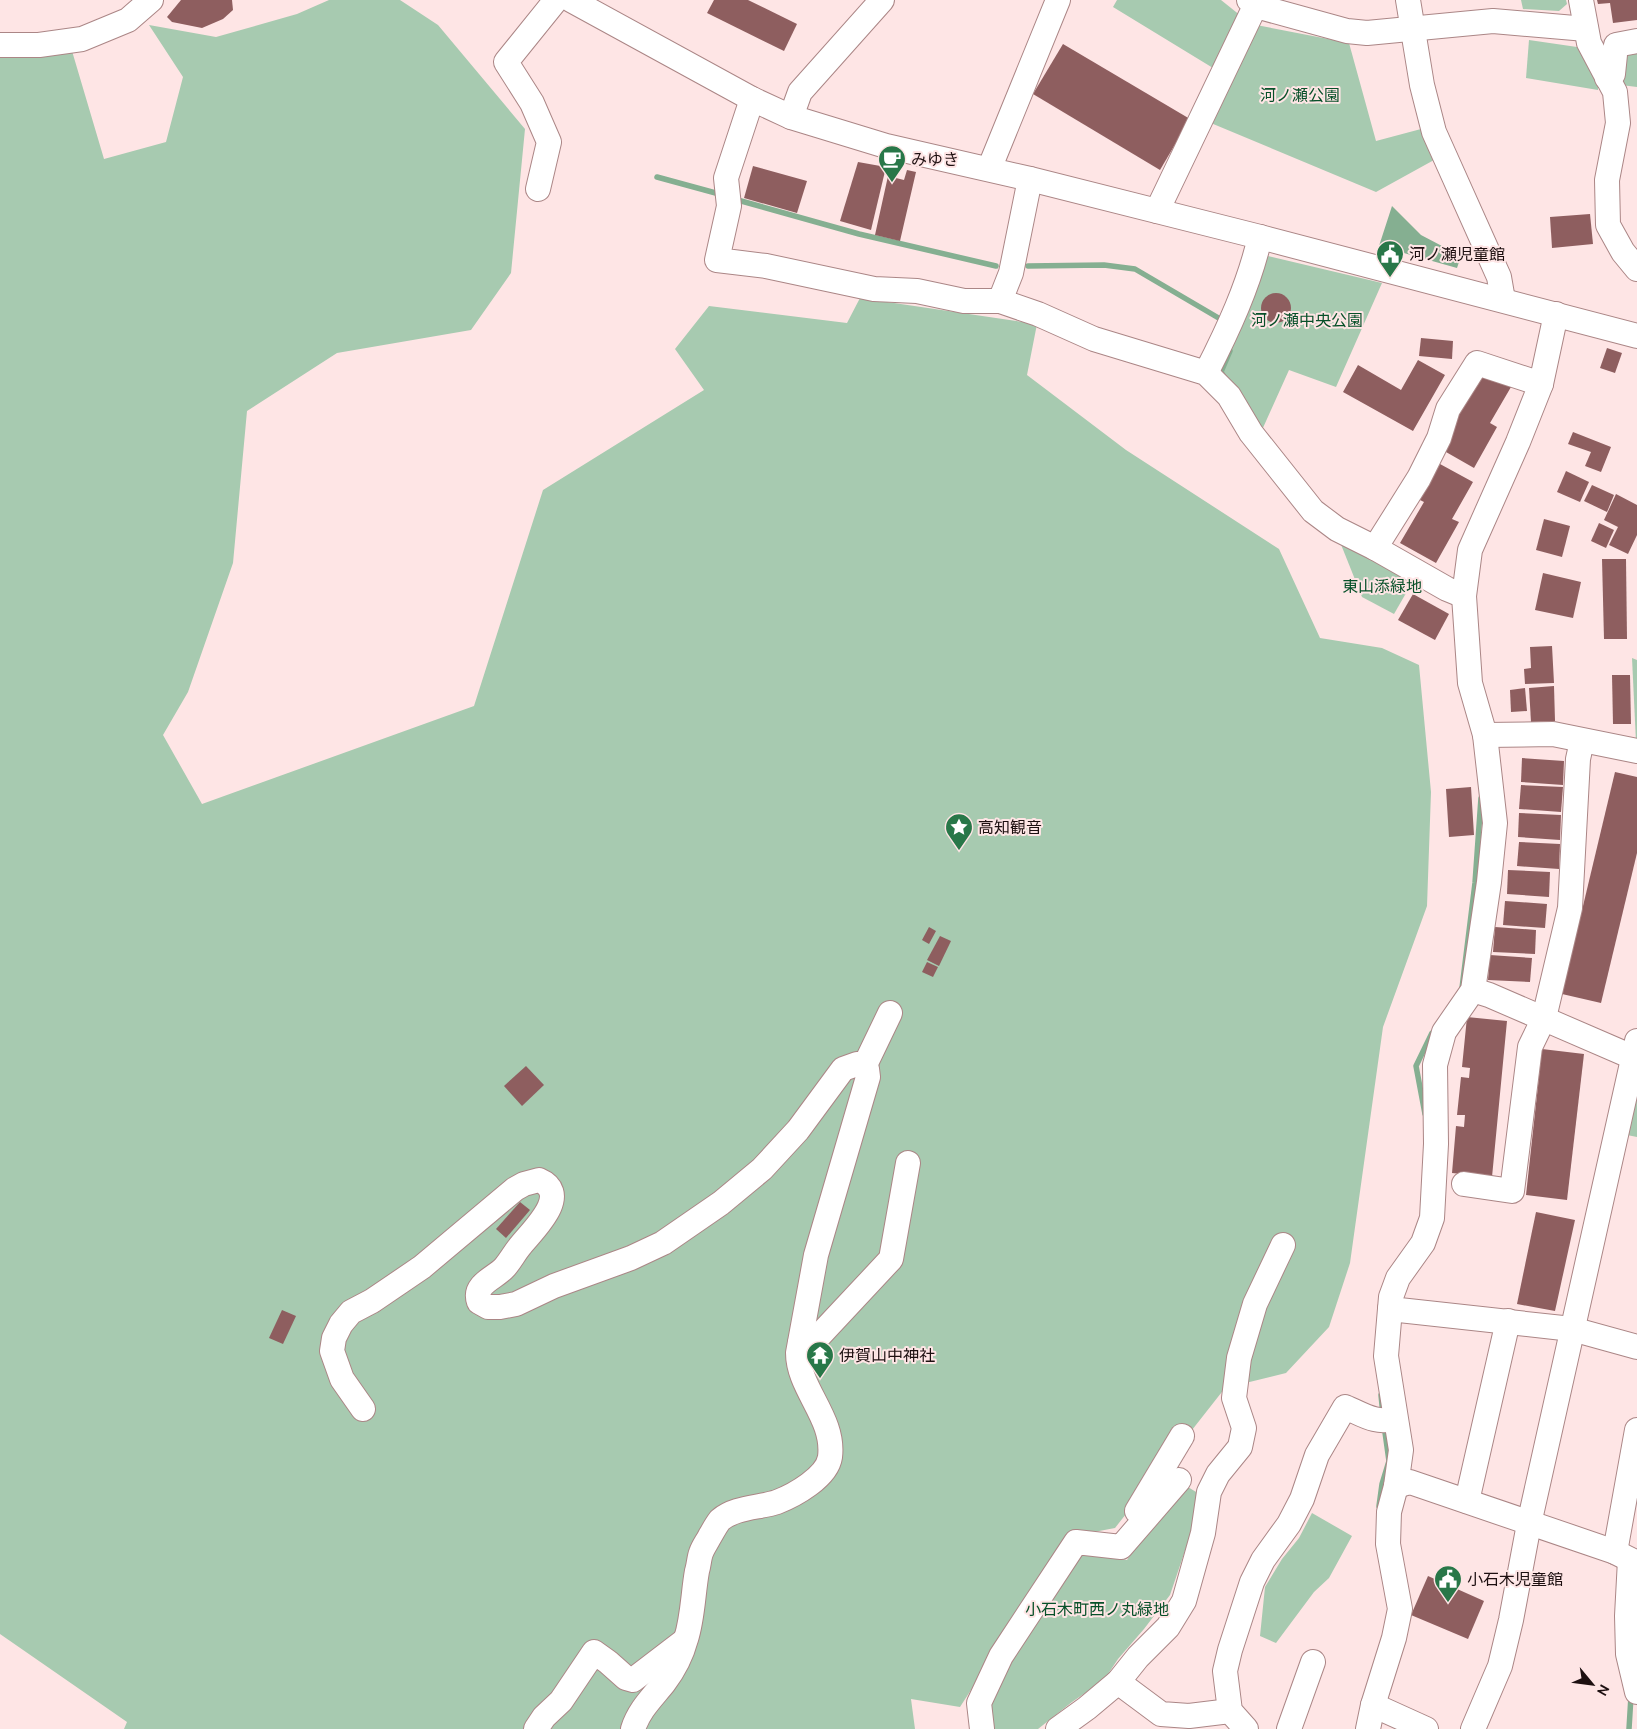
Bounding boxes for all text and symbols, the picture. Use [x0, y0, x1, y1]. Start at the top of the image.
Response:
park label: 河ノ瀬公園 [1260, 86, 1340, 104]
cafe icon: みゆき [877, 144, 907, 183]
place label: みゆき [911, 150, 959, 168]
public building icon: 河ノ瀬児童館 [1375, 239, 1405, 278]
place label: 河ノ瀬児童館 [1409, 245, 1505, 263]
park label: 河ノ瀬中央公園 [1251, 311, 1363, 329]
park label: 東山添緑地 [1342, 577, 1422, 595]
place icon: 高知観音 [944, 812, 974, 851]
place label: 高知観音 [978, 818, 1042, 836]
temple icon: 伊賀山中神社 [805, 1340, 835, 1379]
place label: 伊賀山中神社 [839, 1346, 935, 1364]
public building icon: 小石木児童館 [1433, 1564, 1463, 1603]
place label: 小石木児童館 [1467, 1570, 1563, 1588]
park label: 小石木町西ノ丸緑地 [1025, 1600, 1169, 1618]
north arrow [1567, 1659, 1617, 1709]
text: N [1594, 1682, 1613, 1699]

